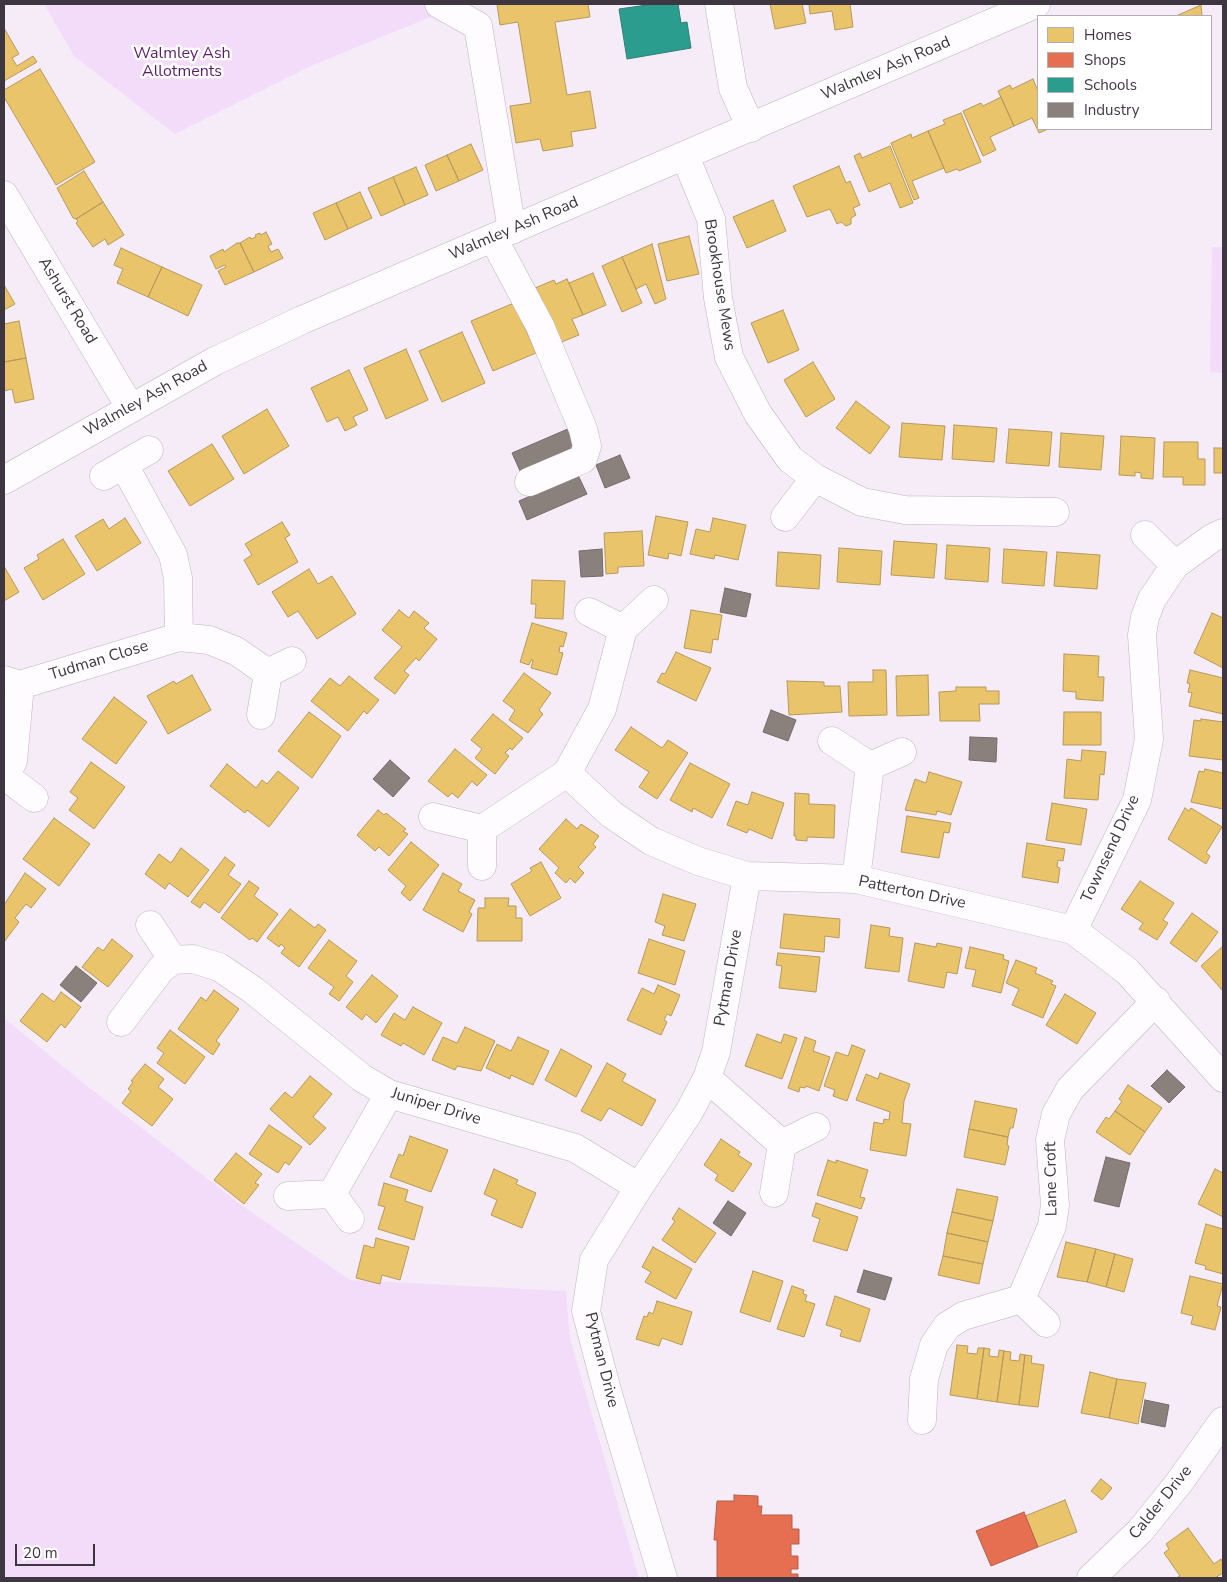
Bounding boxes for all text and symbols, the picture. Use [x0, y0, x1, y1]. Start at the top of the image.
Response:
legend [1037, 15, 1212, 130]
text: Homes [1084, 25, 1132, 45]
street label: Walmley Ash Road [818, 33, 954, 105]
park label: Walmley Ash Allotments [133, 44, 231, 82]
text: Shops [1084, 50, 1126, 70]
text: Schools [1084, 75, 1137, 95]
text: Industry [1084, 100, 1139, 120]
street label: Walmley Ash Road [446, 193, 582, 265]
street label: Brookhouse Mews [699, 218, 739, 352]
street label: Ashurst Road [34, 254, 100, 348]
street label: Walmley Ash Road [81, 357, 211, 441]
street label: Tudman Close [47, 637, 151, 685]
street label: Townsend Drive [1078, 792, 1144, 906]
street label: Patterton Drive [857, 872, 967, 914]
street label: Pytman Drive [711, 928, 747, 1028]
street label: Juniper Drive [389, 1084, 483, 1130]
street label: Lane Croft [1042, 1142, 1062, 1216]
street label: Pytman Drive [580, 1310, 622, 1410]
street label: Calder Drive [1125, 1462, 1197, 1544]
scale bar [18, 1534, 98, 1566]
text: 20 m [23, 1543, 58, 1563]

